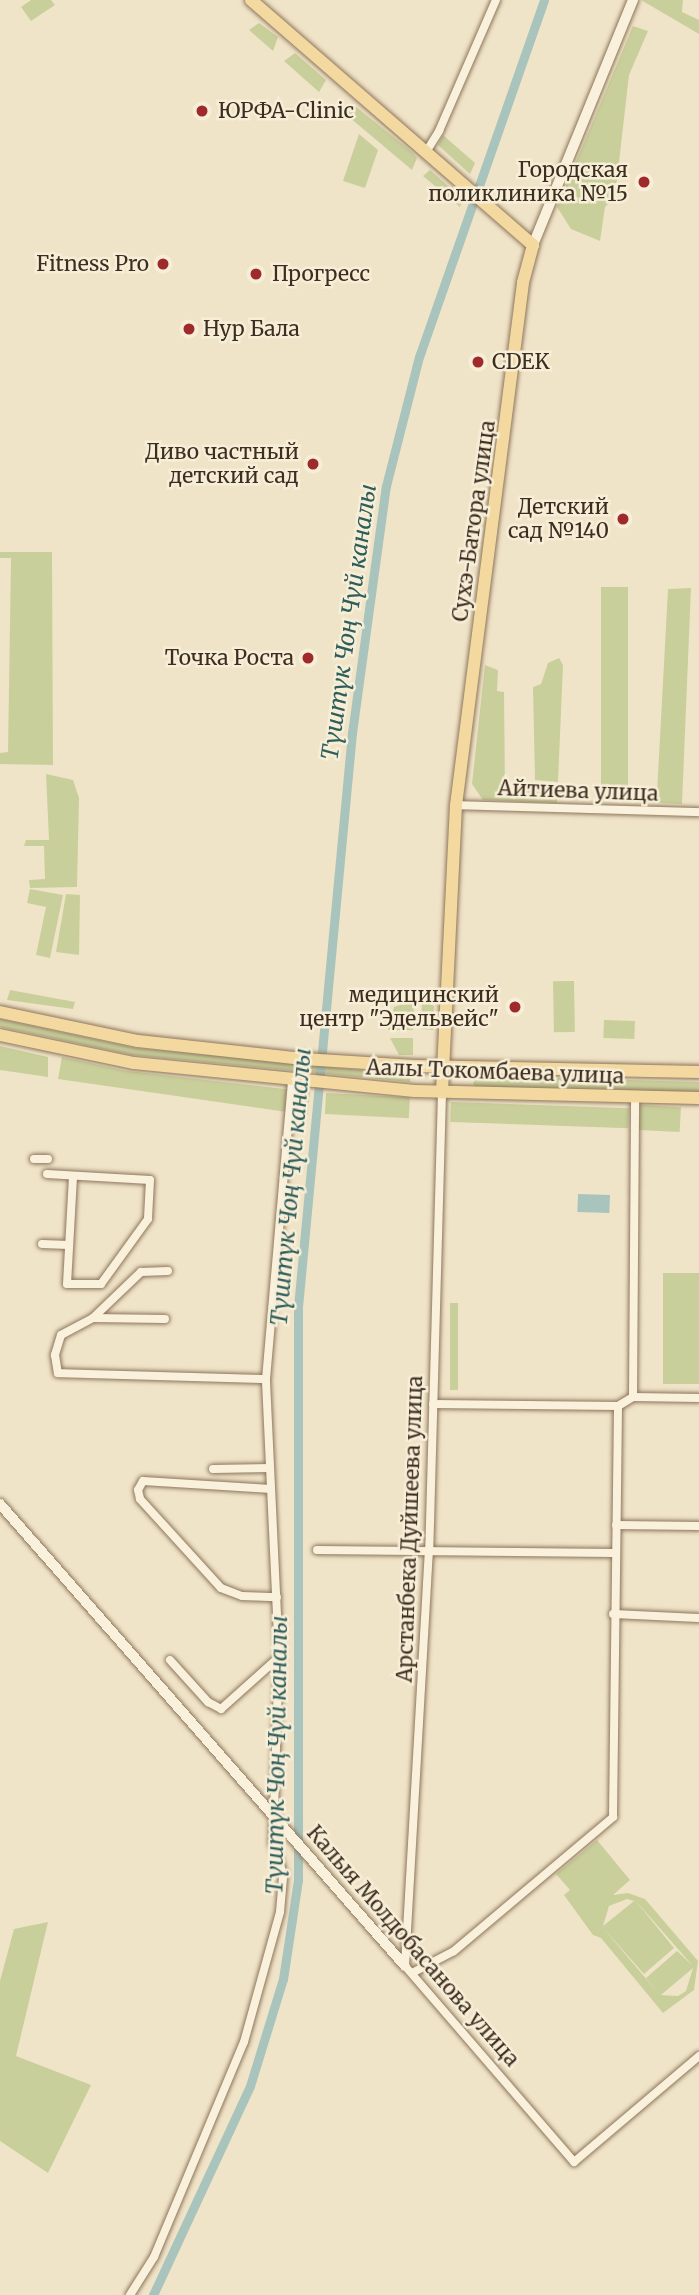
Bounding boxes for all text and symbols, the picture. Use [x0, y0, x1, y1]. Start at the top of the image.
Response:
place label: ЮРФА-Clinic [218, 98, 354, 124]
marker: ЮРФА-Clinic [192, 101, 212, 121]
place label: Городская поликлиника №15 [428, 157, 628, 207]
marker: Городская поликлиника №15 [634, 172, 654, 192]
place label: Fitness Pro [36, 251, 149, 277]
marker: Fitness Pro [155, 256, 171, 272]
place label: Прогресс [272, 261, 370, 287]
marker: Прогресс [246, 264, 266, 284]
place label: Нур Бала [203, 316, 300, 342]
marker: Нур Бала [181, 321, 197, 337]
place label: CDEK [492, 349, 549, 375]
marker: CDEK [470, 354, 486, 370]
street label: Сухэ-Батора улица [447, 419, 501, 623]
place label: Диво частный детский сад [145, 439, 299, 489]
marker: Диво частный детский сад [305, 456, 321, 472]
water label: Түштүк Чоң Чүй каналы [316, 482, 382, 762]
place label: Детский сад №140 [508, 494, 609, 544]
marker: Детский сад №140 [615, 511, 631, 527]
place label: Точка Роста [165, 645, 294, 671]
marker: Точка Роста [300, 650, 316, 666]
street label: Айтиева улица [497, 776, 659, 806]
place label: медицинский центр "Эдельвейс" [299, 982, 499, 1032]
marker: медицинский центр "Эдельвейс" [505, 997, 525, 1017]
water label: Түштүк Чоң Чүй каналы [265, 1047, 317, 1327]
street label: Аалы Токомбаева улица [366, 1055, 624, 1089]
street label: Арстанбека Дуйшеева улица [392, 1375, 428, 1683]
water label: Түштүк Чоң Чүй каналы [261, 1615, 293, 1895]
street label: Калыя Молдобасанова улица [302, 1820, 524, 2072]

